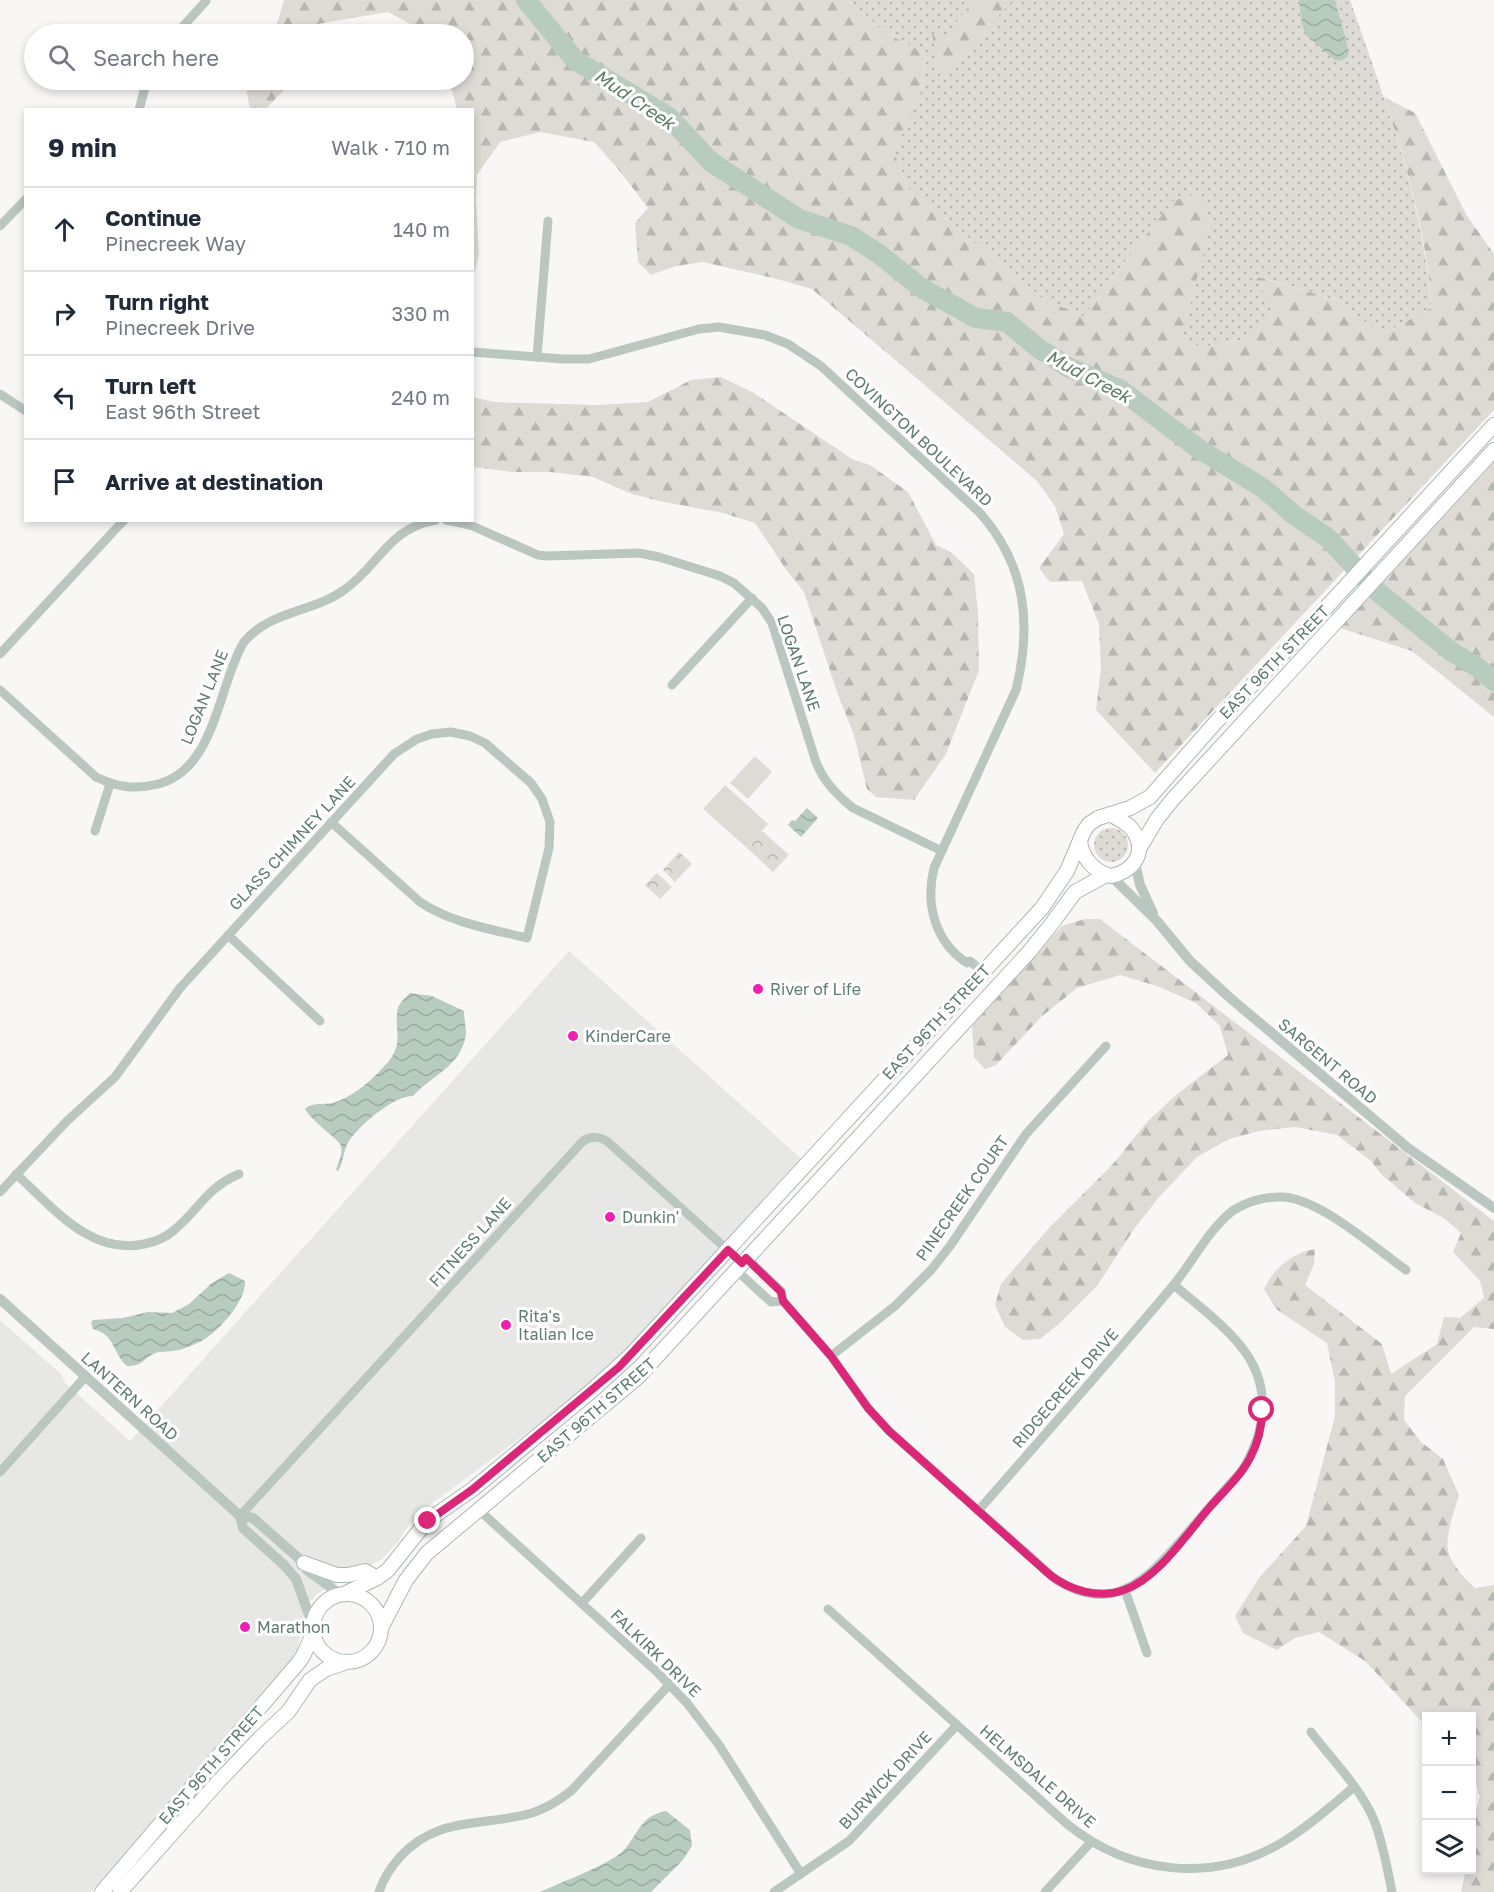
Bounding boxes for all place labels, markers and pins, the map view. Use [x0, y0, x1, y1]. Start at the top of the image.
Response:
place label: River of Life [770, 979, 861, 999]
marker: River of Life [751, 982, 765, 996]
place label: KinderCare [585, 1026, 671, 1046]
marker: KinderCare [566, 1029, 580, 1043]
place label: Dunkin' [622, 1207, 679, 1227]
marker: Dunkin' [603, 1210, 617, 1224]
place label: Rita's Italian Ice [518, 1306, 594, 1344]
marker: Rita's Italian Ice [499, 1318, 513, 1332]
place label: Marathon [257, 1617, 330, 1637]
marker: Marathon [238, 1620, 252, 1634]

